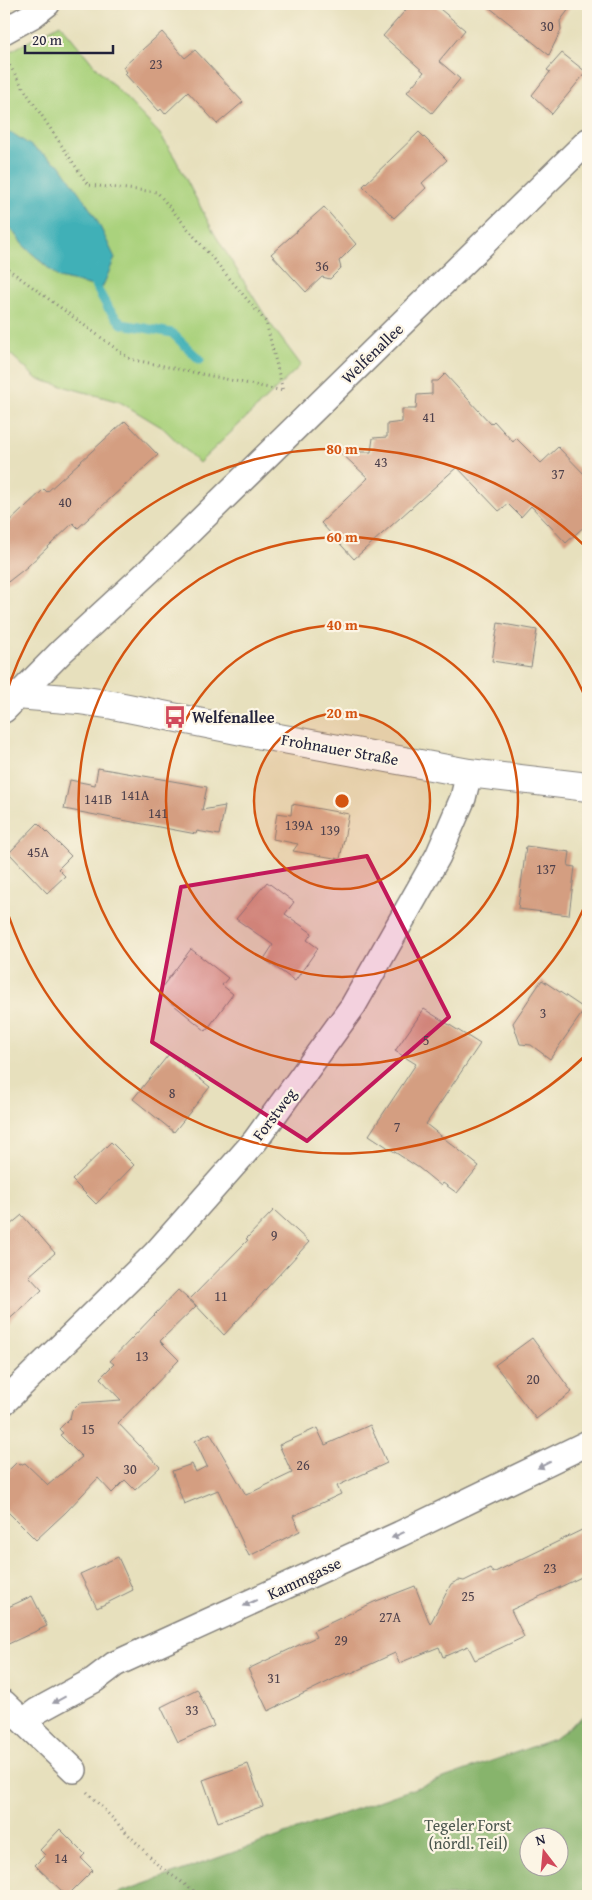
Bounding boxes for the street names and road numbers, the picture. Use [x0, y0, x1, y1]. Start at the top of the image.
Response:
street label: Welfenallee [336, 317, 408, 389]
street label: Frohnauer Straße [280, 727, 400, 771]
street label: Forstweg [246, 1083, 302, 1145]
street label: Kammgasse [263, 1550, 345, 1606]

